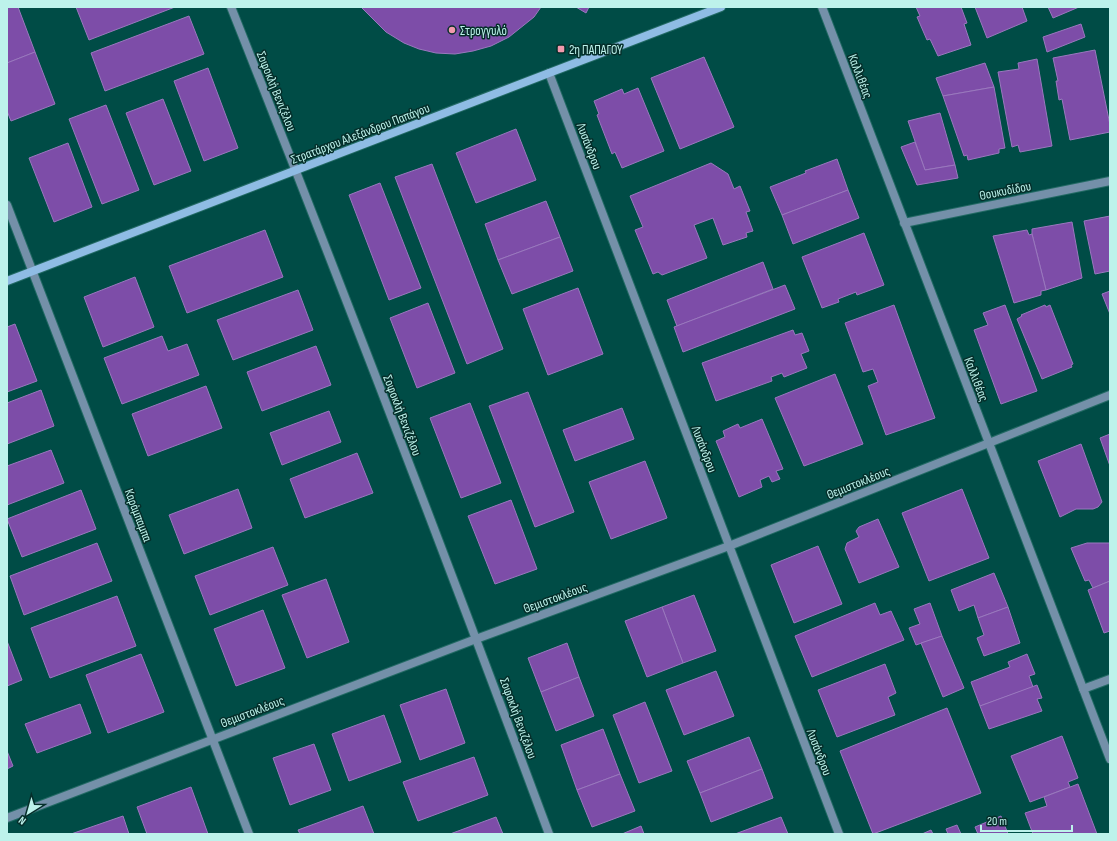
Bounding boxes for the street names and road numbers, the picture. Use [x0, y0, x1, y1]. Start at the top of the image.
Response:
street label: Σοφοκλή Βενιζέλου [253, 49, 299, 134]
street label: Καλλιθέας [844, 52, 876, 101]
street label: Στρατάρχου Αλεξάνδρου Παπάγου [289, 100, 432, 168]
street label: Λυσάνδρου [573, 120, 605, 172]
street label: Θουκυδίδου [978, 178, 1032, 204]
street label: Καλλιθέας [960, 355, 992, 404]
street label: Σοφοκλή Βενιζέλου [379, 373, 425, 458]
street label: Λυσάνδρου [688, 423, 720, 475]
street label: Θεμιστοκλέους [824, 463, 892, 503]
street label: Καράμπαμπα [121, 487, 156, 545]
street label: Θεμιστοκλέους [521, 579, 589, 617]
street label: Σοφοκλή Βενιζέλου [496, 676, 540, 761]
street label: Θεμιστοκλέους [218, 692, 286, 731]
street label: Λυσάνδρου [803, 726, 835, 778]

